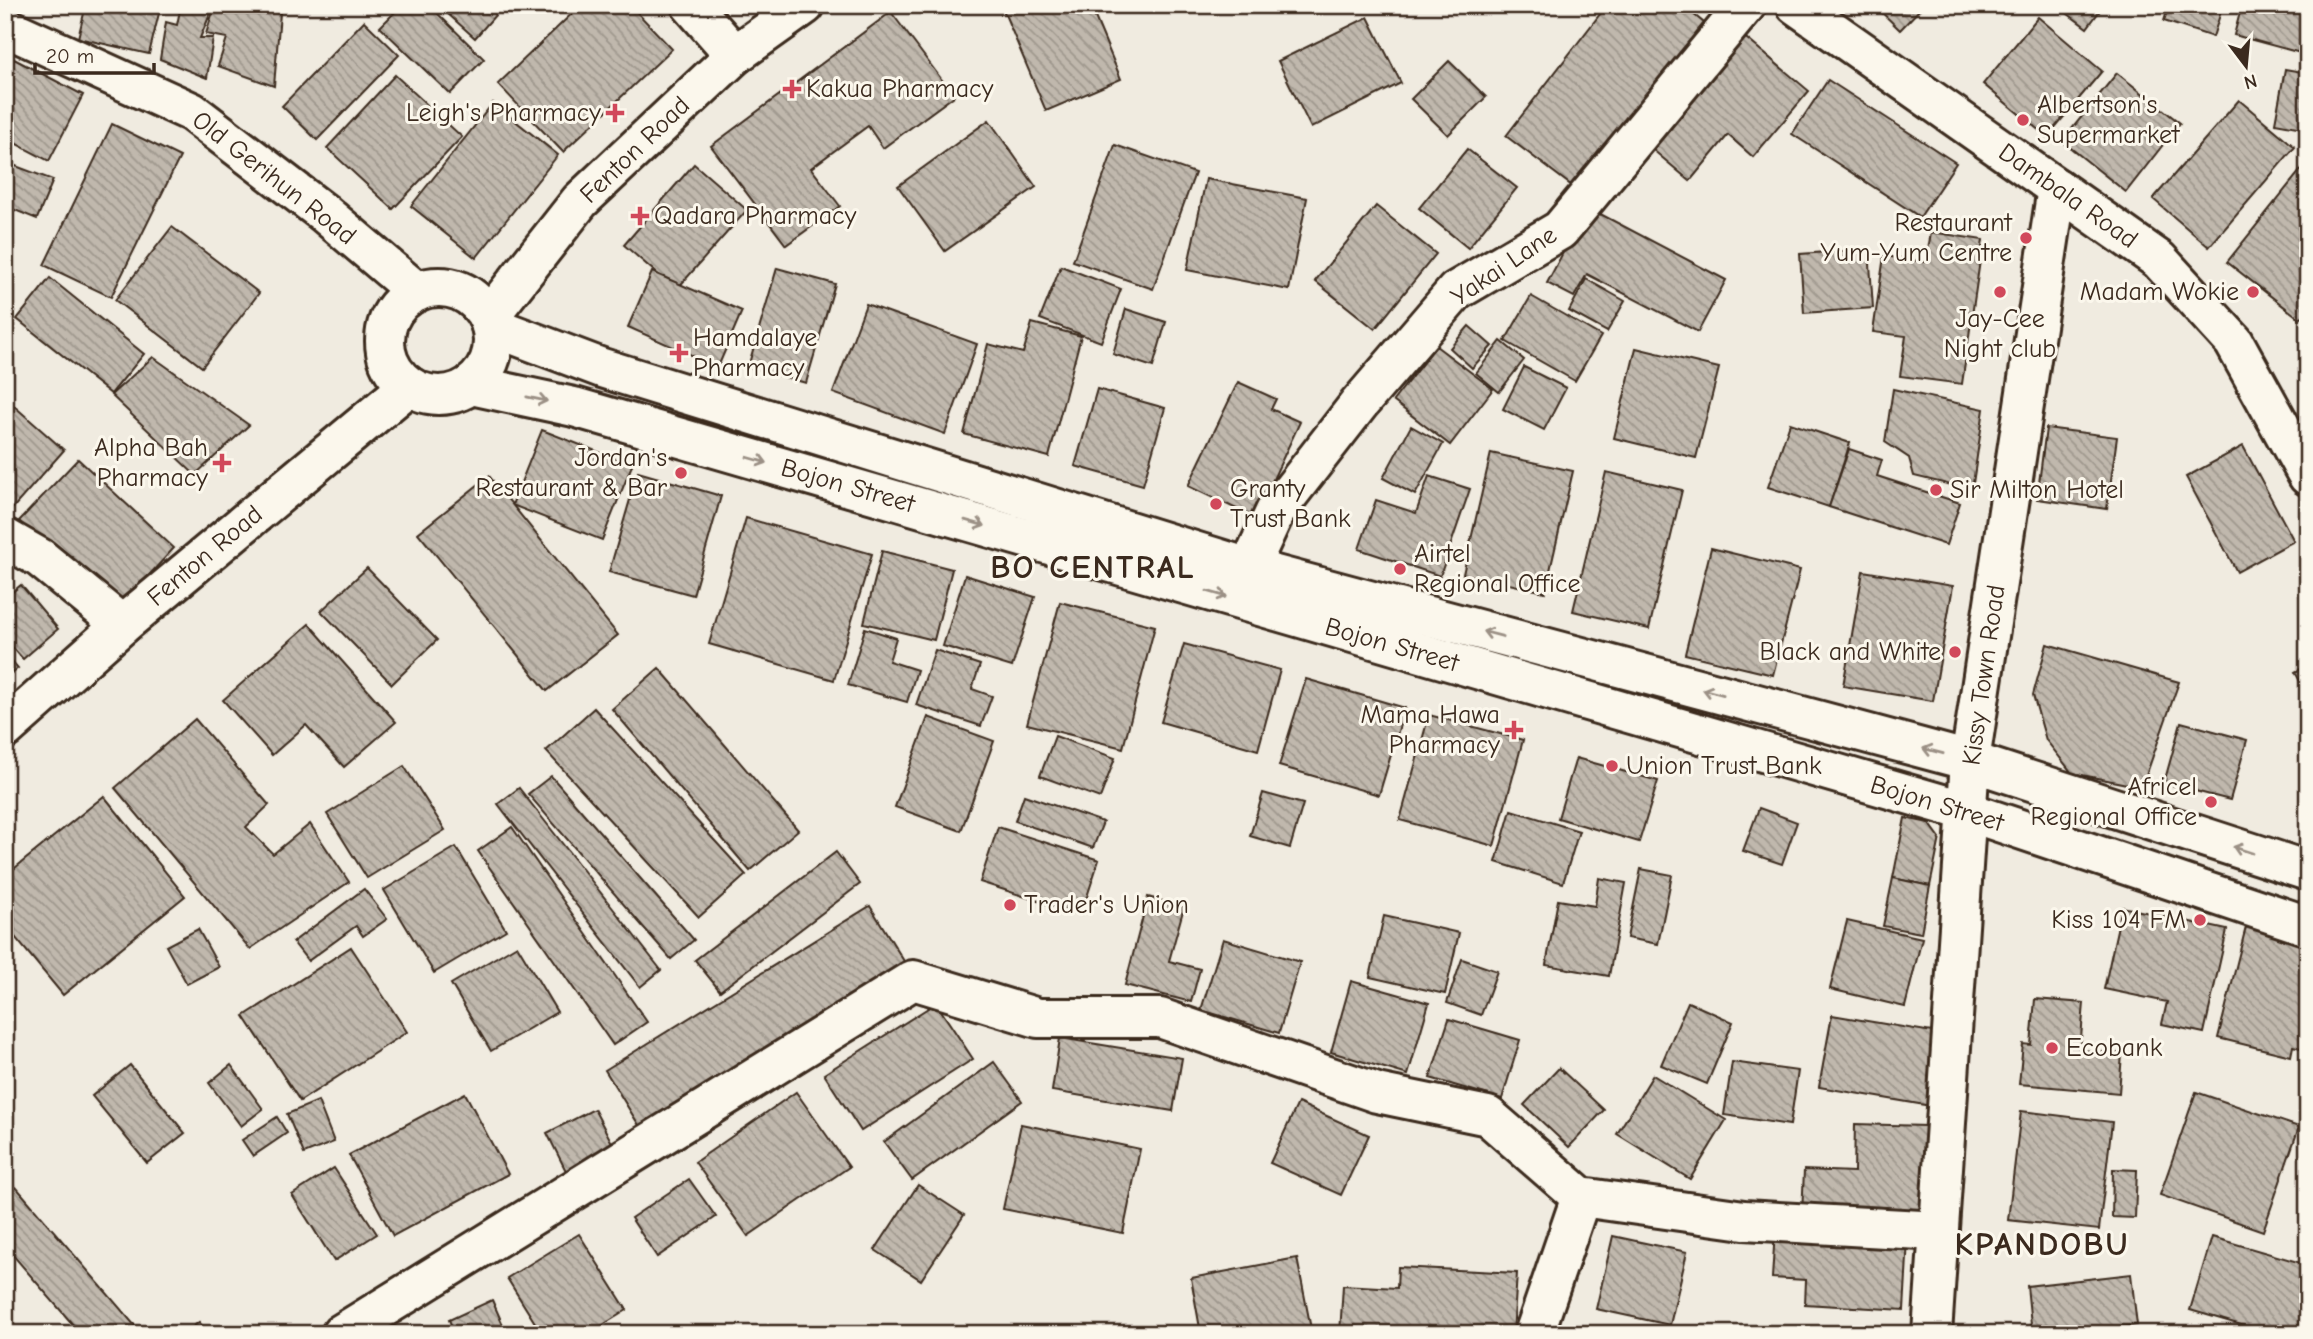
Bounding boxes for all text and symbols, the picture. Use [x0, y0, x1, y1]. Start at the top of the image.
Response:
scale bar [35, 32, 154, 76]
north arrow [2212, 32, 2282, 102]
text: 20 m [46, 44, 94, 68]
text: N [2241, 69, 2259, 94]
place label: Kakua Pharmacy [806, 74, 994, 104]
marker: Kakua Pharmacy [784, 81, 800, 97]
street label: Fenton Road [574, 90, 696, 210]
place label: Albertson's Supermarket [2037, 90, 2181, 150]
place label: Leigh's Pharmacy [406, 98, 601, 128]
street label: Old Gerihun Road [186, 105, 362, 251]
marker: Leigh's Pharmacy [607, 105, 623, 121]
marker: Albertson's Supermarket [2015, 112, 2031, 128]
street label: Dambala Road [1993, 137, 2143, 255]
place label: Qadara Pharmacy [654, 201, 857, 231]
marker: Qadara Pharmacy [632, 208, 648, 224]
place label: Restaurant Yum-Yum Centre [1820, 208, 2014, 268]
street label: Yakai Lane [1446, 220, 1562, 312]
marker: Restaurant Yum-Yum Centre [2018, 230, 2034, 246]
place label: Madam Wokie [2080, 277, 2239, 307]
marker: Jay-Cee Night club [1992, 284, 2008, 300]
marker: Madam Wokie [2245, 284, 2261, 300]
place label: Jay-Cee Night club [1944, 304, 2056, 364]
place label: Hamdalaye Pharmacy [693, 323, 817, 383]
marker: Hamdalaye Pharmacy [671, 345, 687, 361]
one-way arrow [525, 393, 548, 407]
place label: Alpha Bah Pharmacy [94, 433, 208, 493]
place label: Jordan's Restaurant & Bar [476, 443, 668, 503]
street label: Bojon Street [778, 453, 920, 520]
one-way arrow [745, 454, 767, 467]
marker: Alpha Bah Pharmacy [214, 455, 230, 471]
marker: Jordan's Restaurant & Bar [673, 465, 689, 481]
place label: Granty Trust Bank [1230, 474, 1351, 534]
place label: Sir Milton Hotel [1950, 475, 2124, 505]
marker: Sir Milton Hotel [1928, 482, 1944, 498]
marker: Granty Trust Bank [1208, 496, 1224, 512]
street label: Fenton Road [142, 499, 268, 613]
one-way arrow [964, 518, 986, 531]
place label: Airtel Regional Office [1414, 539, 1581, 599]
district label: BO CENTRAL [990, 548, 1196, 586]
marker: Airtel Regional Office [1392, 561, 1408, 577]
street label: Kissy Town Road [1956, 583, 2012, 767]
one-way arrow [1206, 588, 1228, 601]
street label: Bojon Street [1322, 612, 1464, 679]
one-way arrow [1482, 626, 1504, 639]
place label: Black and White [1760, 637, 1941, 667]
marker: Black and White [1947, 644, 1963, 660]
one-way arrow [1702, 685, 1724, 698]
place label: Mama Hawa Pharmacy [1360, 700, 1500, 760]
marker: Mama Hawa Pharmacy [1506, 722, 1522, 738]
one-way arrow [1922, 744, 1944, 757]
place label: Union Trust Bank [1626, 751, 1822, 781]
marker: Union Trust Bank [1604, 758, 1620, 774]
street label: Bojon Street [1867, 770, 2009, 839]
place label: Africel Regional Office [2030, 772, 2197, 832]
marker: Africel Regional Office [2203, 794, 2219, 810]
one-way arrow [2232, 842, 2254, 855]
place label: Trader's Union [1024, 890, 1189, 920]
marker: Trader's Union [1002, 897, 1018, 913]
place label: Kiss 104 FM [2051, 905, 2186, 935]
marker: Kiss 104 FM [2192, 912, 2208, 928]
place label: Ecobank [2066, 1033, 2163, 1063]
marker: Ecobank [2044, 1040, 2060, 1056]
district label: KPANDOBU [1954, 1225, 2130, 1263]

